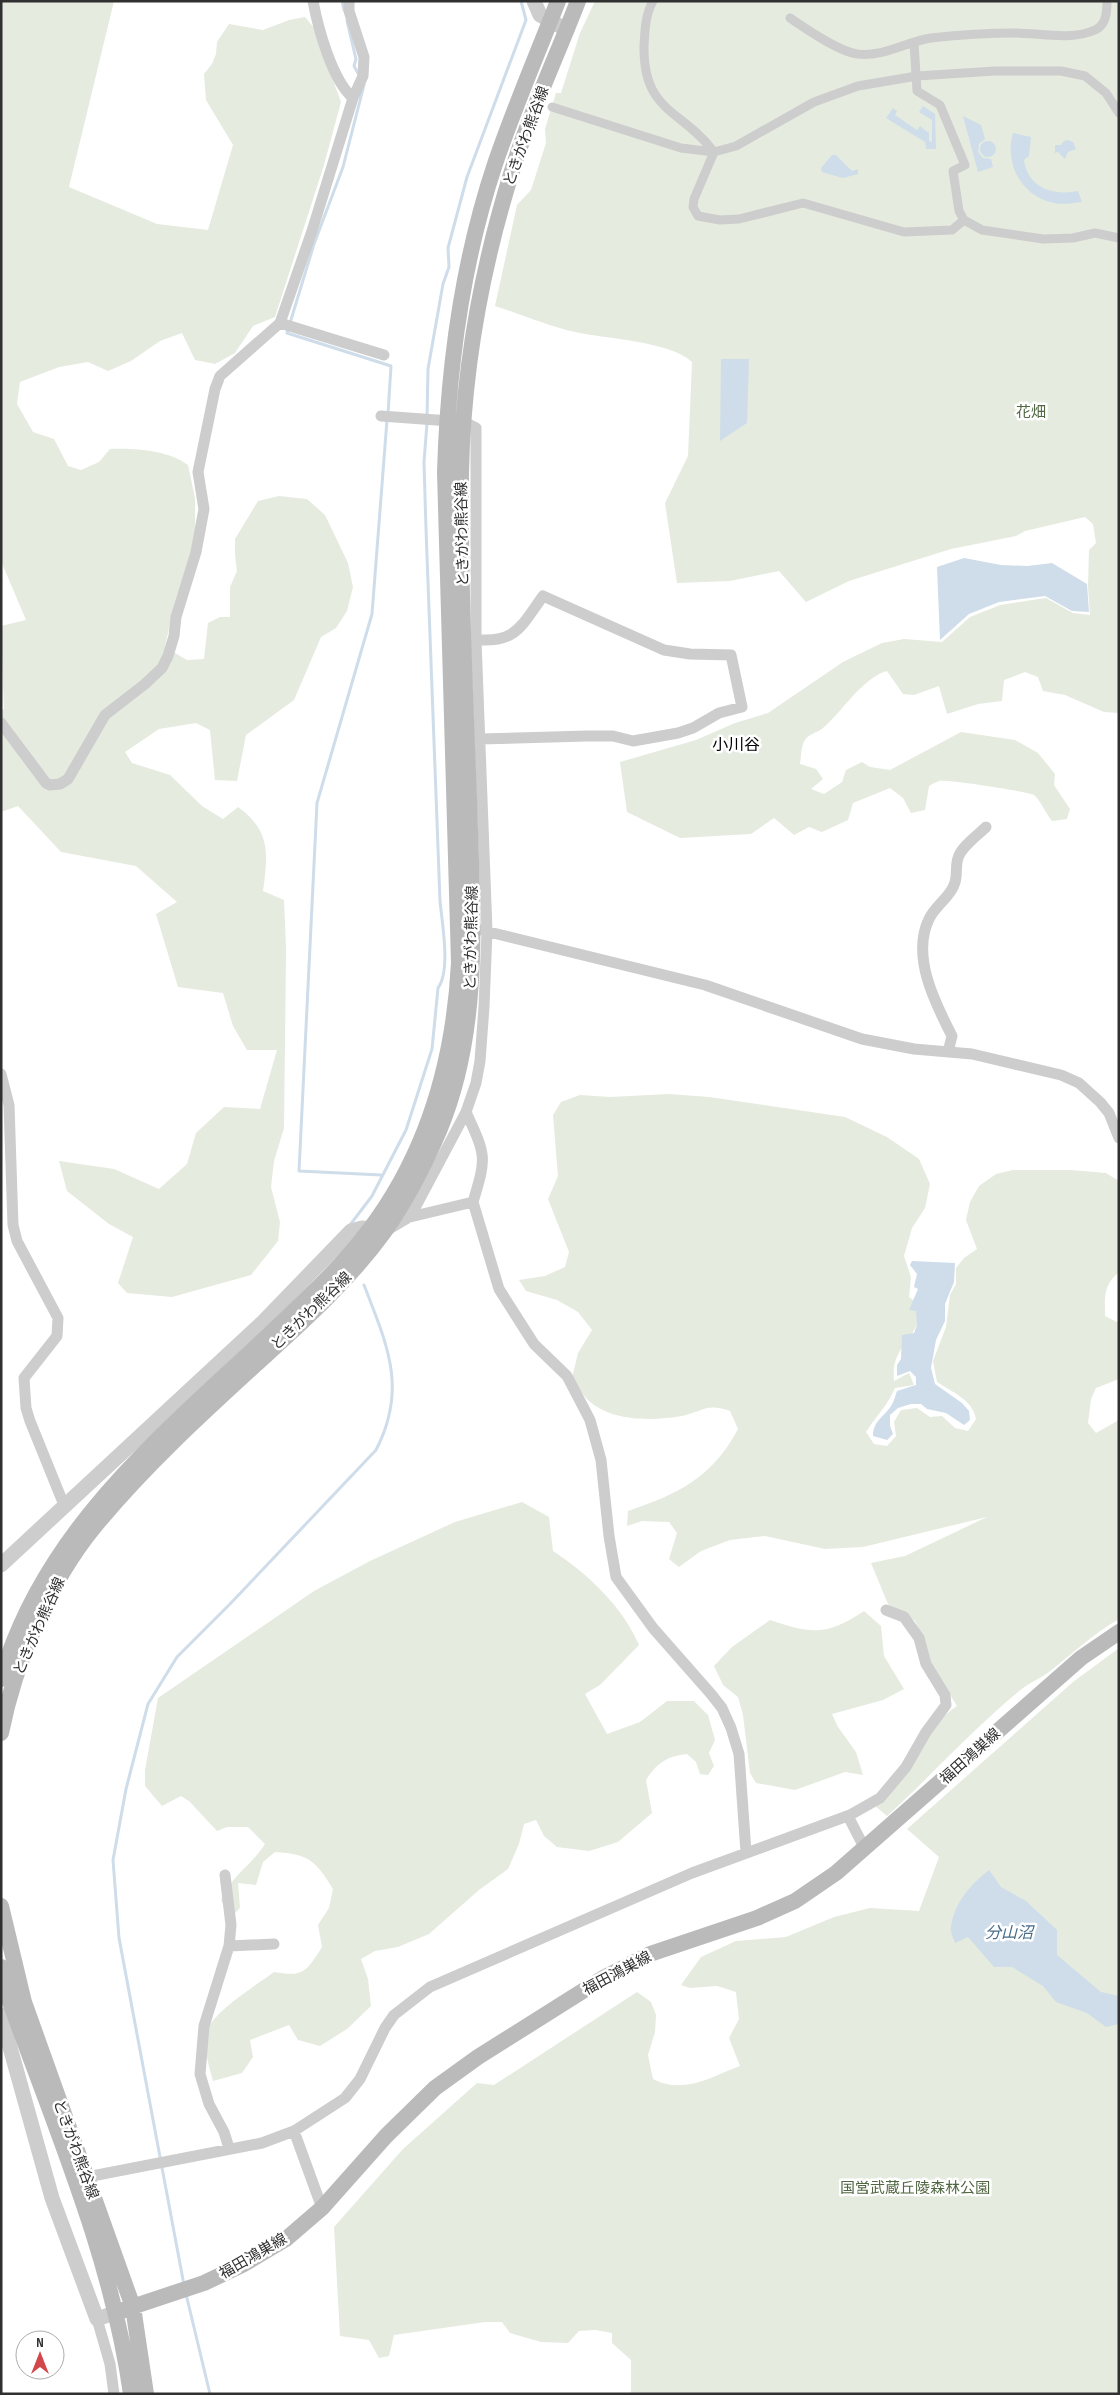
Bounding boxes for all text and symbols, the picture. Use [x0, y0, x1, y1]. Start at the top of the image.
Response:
street label: ときがわ熊谷線 [500, 84, 553, 189]
park label: 花畑 [1016, 403, 1046, 422]
street label: ときがわ熊谷線 [452, 481, 473, 587]
district label: 小川谷 [712, 736, 760, 755]
street label: ときがわ熊谷線 [461, 885, 482, 991]
street label: ときがわ熊谷線 [267, 1268, 356, 1355]
street label: ときがわ熊谷線 [9, 1574, 69, 1678]
street label: 福田鴻巣線 [936, 1724, 1005, 1789]
water label: 分山沼 [985, 1924, 1035, 1943]
street label: 福田鴻巣線 [580, 1947, 655, 1999]
street label: ときがわ熊谷線 [49, 2097, 102, 2202]
park label: 国営武蔵丘陵森林公園 [840, 2179, 990, 2198]
street label: 福田鴻巣線 [216, 2229, 290, 2283]
north arrow [15, 2330, 65, 2380]
text: N [36, 2334, 44, 2351]

